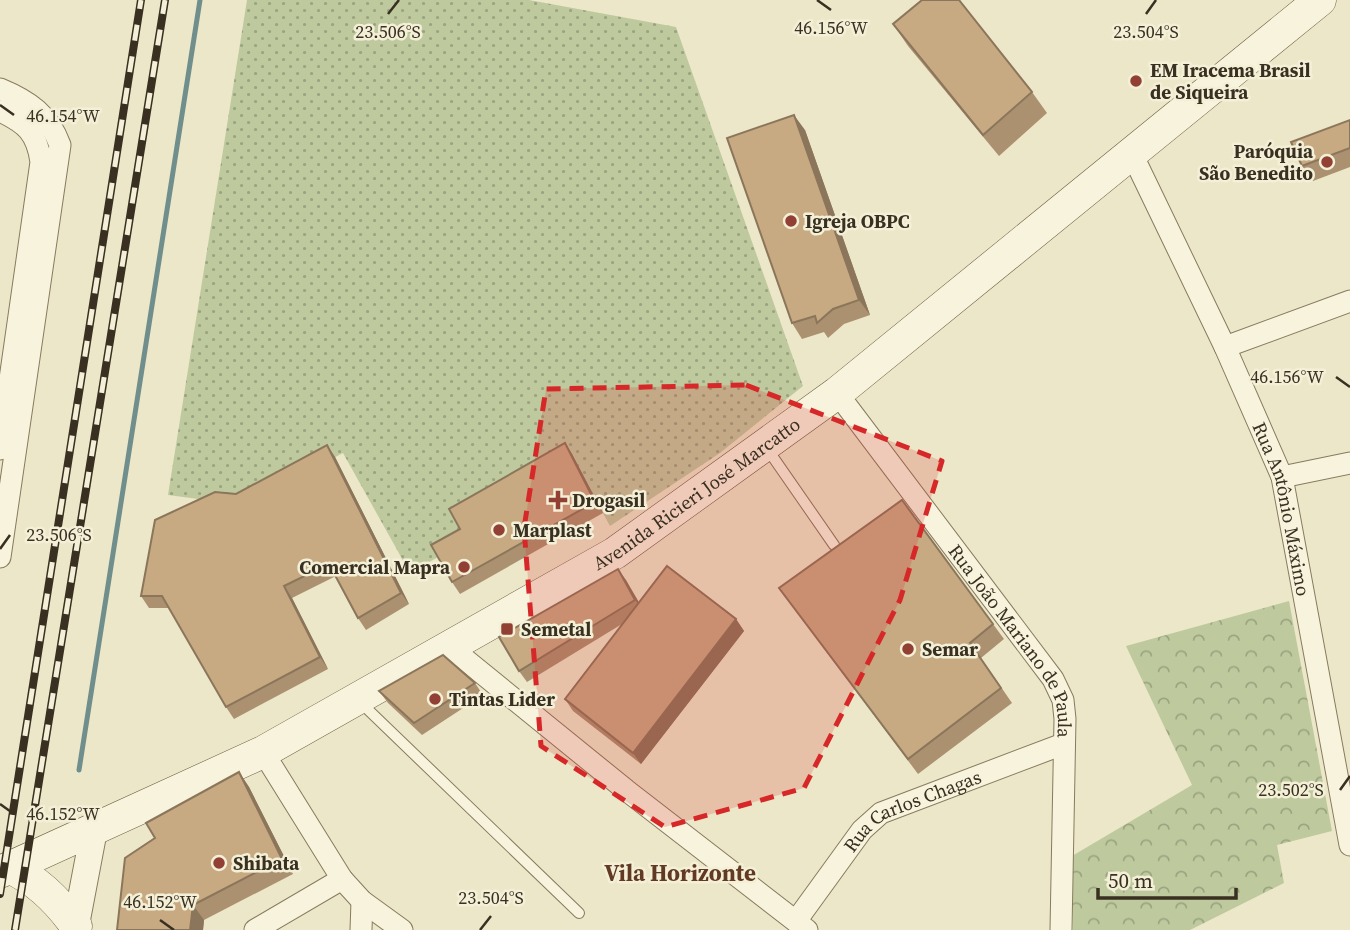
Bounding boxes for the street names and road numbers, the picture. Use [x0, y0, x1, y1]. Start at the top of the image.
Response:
street label: Avenida Ricieri José Marcatto [588, 411, 805, 576]
street label: Rua Antônio Máximo [1246, 418, 1317, 598]
street label: Rua João Mariano de Paula [943, 539, 1078, 738]
street label: Rua Carlos Chagas [837, 763, 985, 857]

